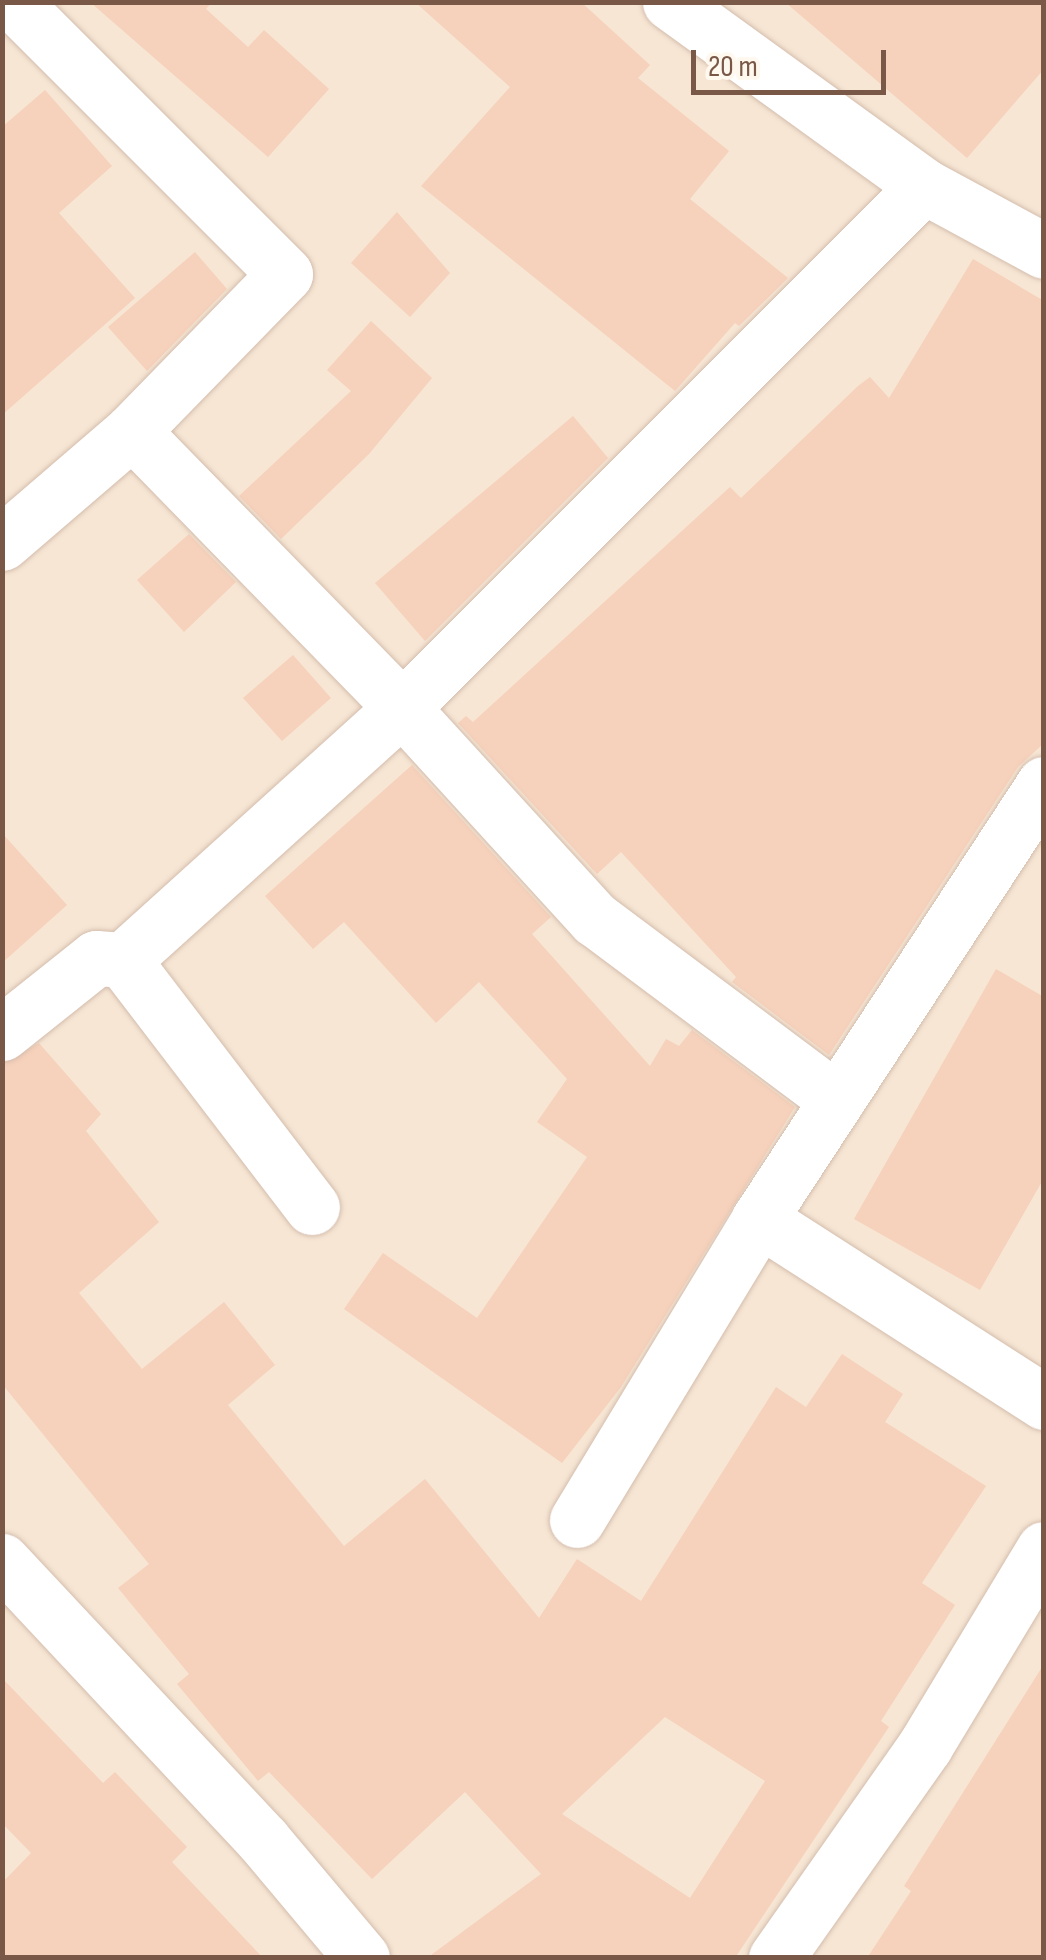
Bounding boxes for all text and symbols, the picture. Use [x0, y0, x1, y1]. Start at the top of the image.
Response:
scale bar [696, 30, 891, 92]
text: 20 m [708, 49, 758, 85]

